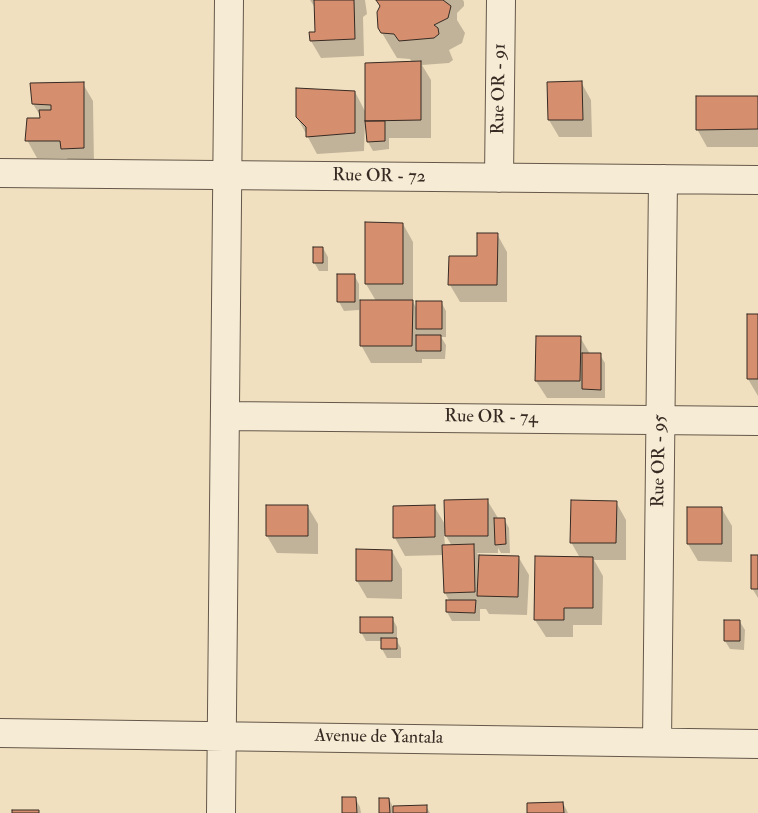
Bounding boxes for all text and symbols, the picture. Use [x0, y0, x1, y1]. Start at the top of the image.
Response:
street label: Rue OR - 91 [488, 43, 512, 135]
street label: Rue OR - 72 [332, 165, 426, 189]
street label: Rue OR - 74 [444, 406, 538, 430]
street label: Rue OR - 95 [648, 414, 672, 508]
street label: Avenue de Yantala [314, 726, 444, 750]

